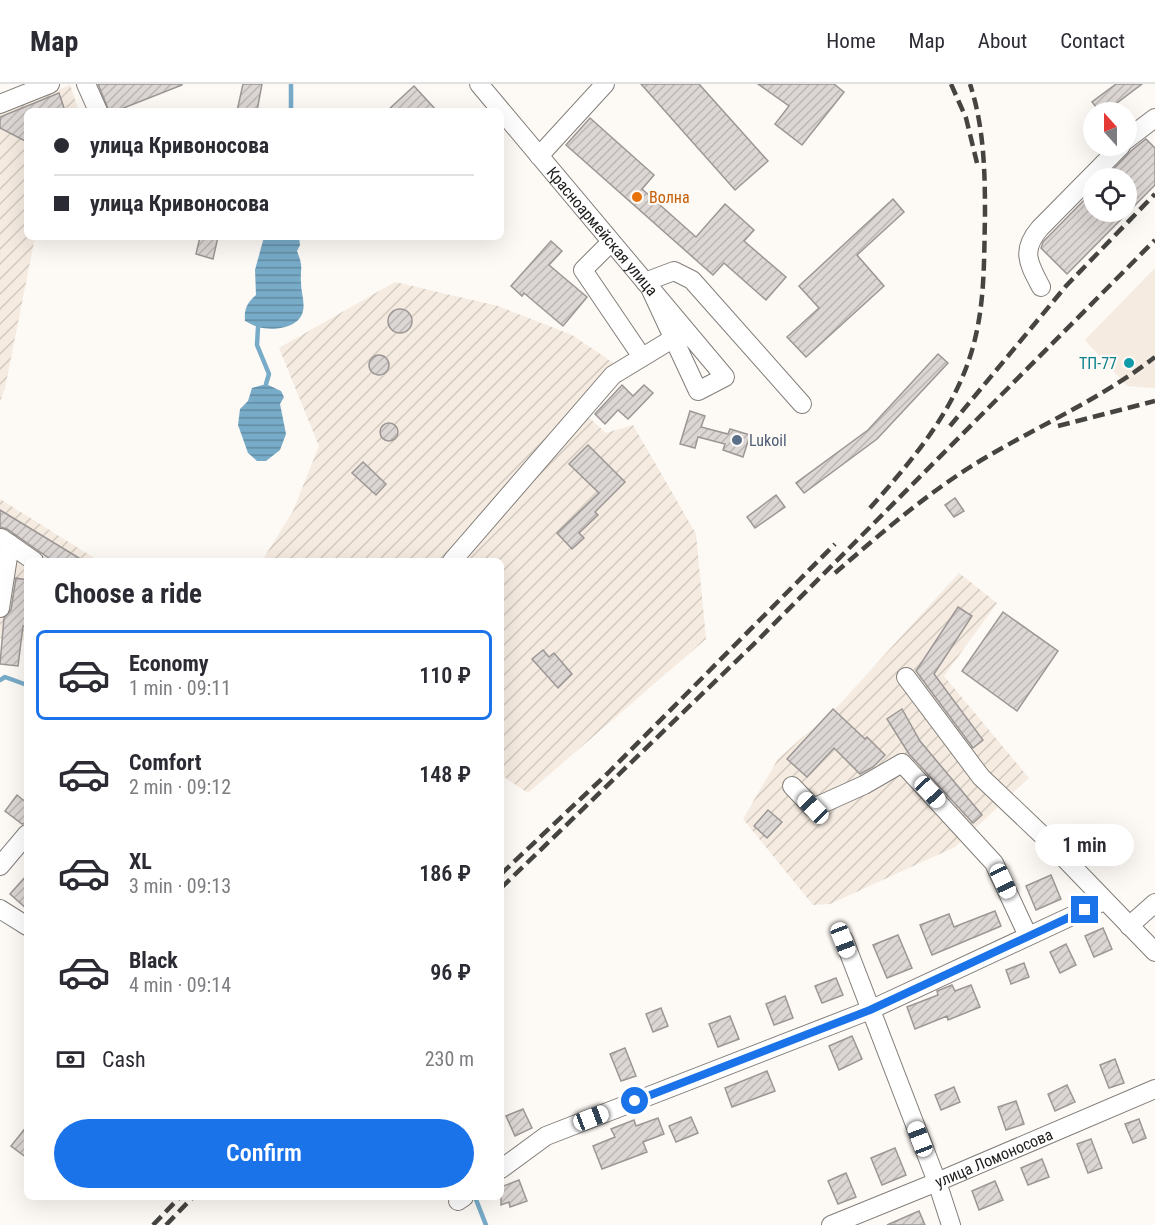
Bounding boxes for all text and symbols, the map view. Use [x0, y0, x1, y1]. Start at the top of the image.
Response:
text: Map [30, 25, 78, 58]
text: Home [826, 29, 876, 53]
text: Map [909, 29, 945, 53]
text: About [978, 29, 1027, 53]
text: Contact [1060, 29, 1125, 53]
north arrow [1083, 102, 1137, 156]
map controls [1083, 102, 1137, 222]
text: улица Кривоносова [90, 133, 269, 158]
street label: Красноармейская улица [543, 163, 662, 299]
button: locate [1083, 168, 1137, 222]
place label: Волна [649, 188, 690, 207]
marker: Волна [630, 190, 644, 204]
text: улица Кривоносова [90, 191, 269, 216]
place label: ТП-77 [1079, 354, 1117, 373]
marker: ТП-77 [1122, 356, 1136, 370]
place label: Lukoil [749, 431, 787, 450]
marker: Lukoil [730, 433, 744, 447]
text: Choose a ride [54, 578, 202, 610]
icon: car [57, 648, 111, 702]
text: Economy [129, 651, 209, 676]
text: 110 ₽ [419, 663, 471, 688]
text: 1 min · 09:11 [129, 676, 231, 700]
icon: car [57, 747, 111, 801]
text: Comfort [129, 750, 202, 775]
text: 148 ₽ [419, 762, 471, 787]
car [911, 773, 949, 811]
text: 2 min · 09:12 [129, 775, 231, 799]
car [794, 789, 832, 827]
callout: 1 min [1036, 823, 1134, 865]
text: 1 min [1062, 833, 1107, 857]
icon: car [57, 846, 111, 900]
text: XL [129, 849, 152, 874]
text: 186 ₽ [419, 861, 471, 886]
car [987, 861, 1019, 901]
text: 3 min · 09:13 [129, 874, 231, 898]
route end [1071, 896, 1098, 923]
car [828, 920, 858, 960]
icon: car [57, 945, 111, 999]
text: Black [129, 948, 178, 973]
text: 96 ₽ [430, 960, 471, 985]
text: 4 min · 09:14 [129, 973, 231, 997]
icon: cash [54, 1043, 87, 1076]
text: Cash [102, 1047, 146, 1072]
text: 230 m [425, 1047, 474, 1071]
route start [621, 1087, 648, 1114]
car [571, 1103, 611, 1133]
button: Confirm [54, 1119, 474, 1188]
car [905, 1119, 935, 1159]
street label: улица Ломоносова [932, 1124, 1055, 1191]

